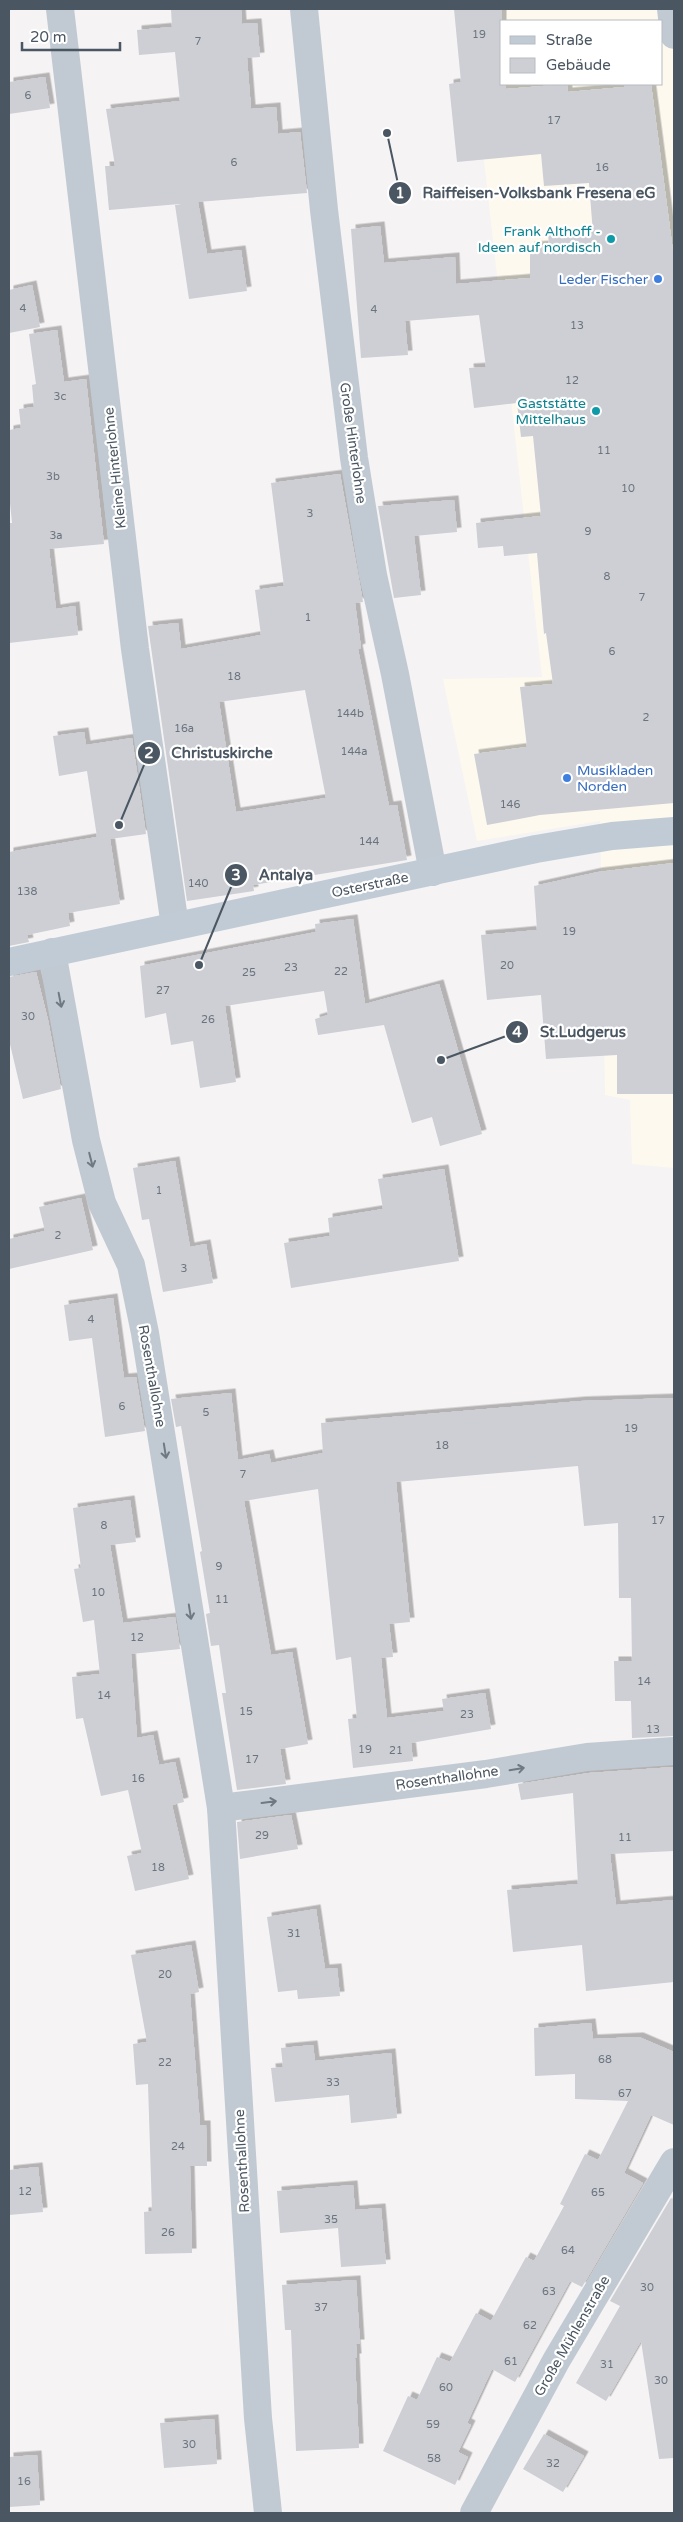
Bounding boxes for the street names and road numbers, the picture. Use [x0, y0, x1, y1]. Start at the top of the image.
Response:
street label: Große Hinterlohne [336, 381, 370, 505]
street label: Kleine Hinterlohne [100, 406, 130, 530]
street label: Osterstraße [330, 869, 410, 901]
street label: Rosenthallohne [135, 1323, 169, 1429]
street label: Rosenthallohne [394, 1762, 500, 1794]
street label: Rosenthallohne [231, 2109, 253, 2213]
street label: Große Mühlenstraße [531, 2273, 613, 2399]

